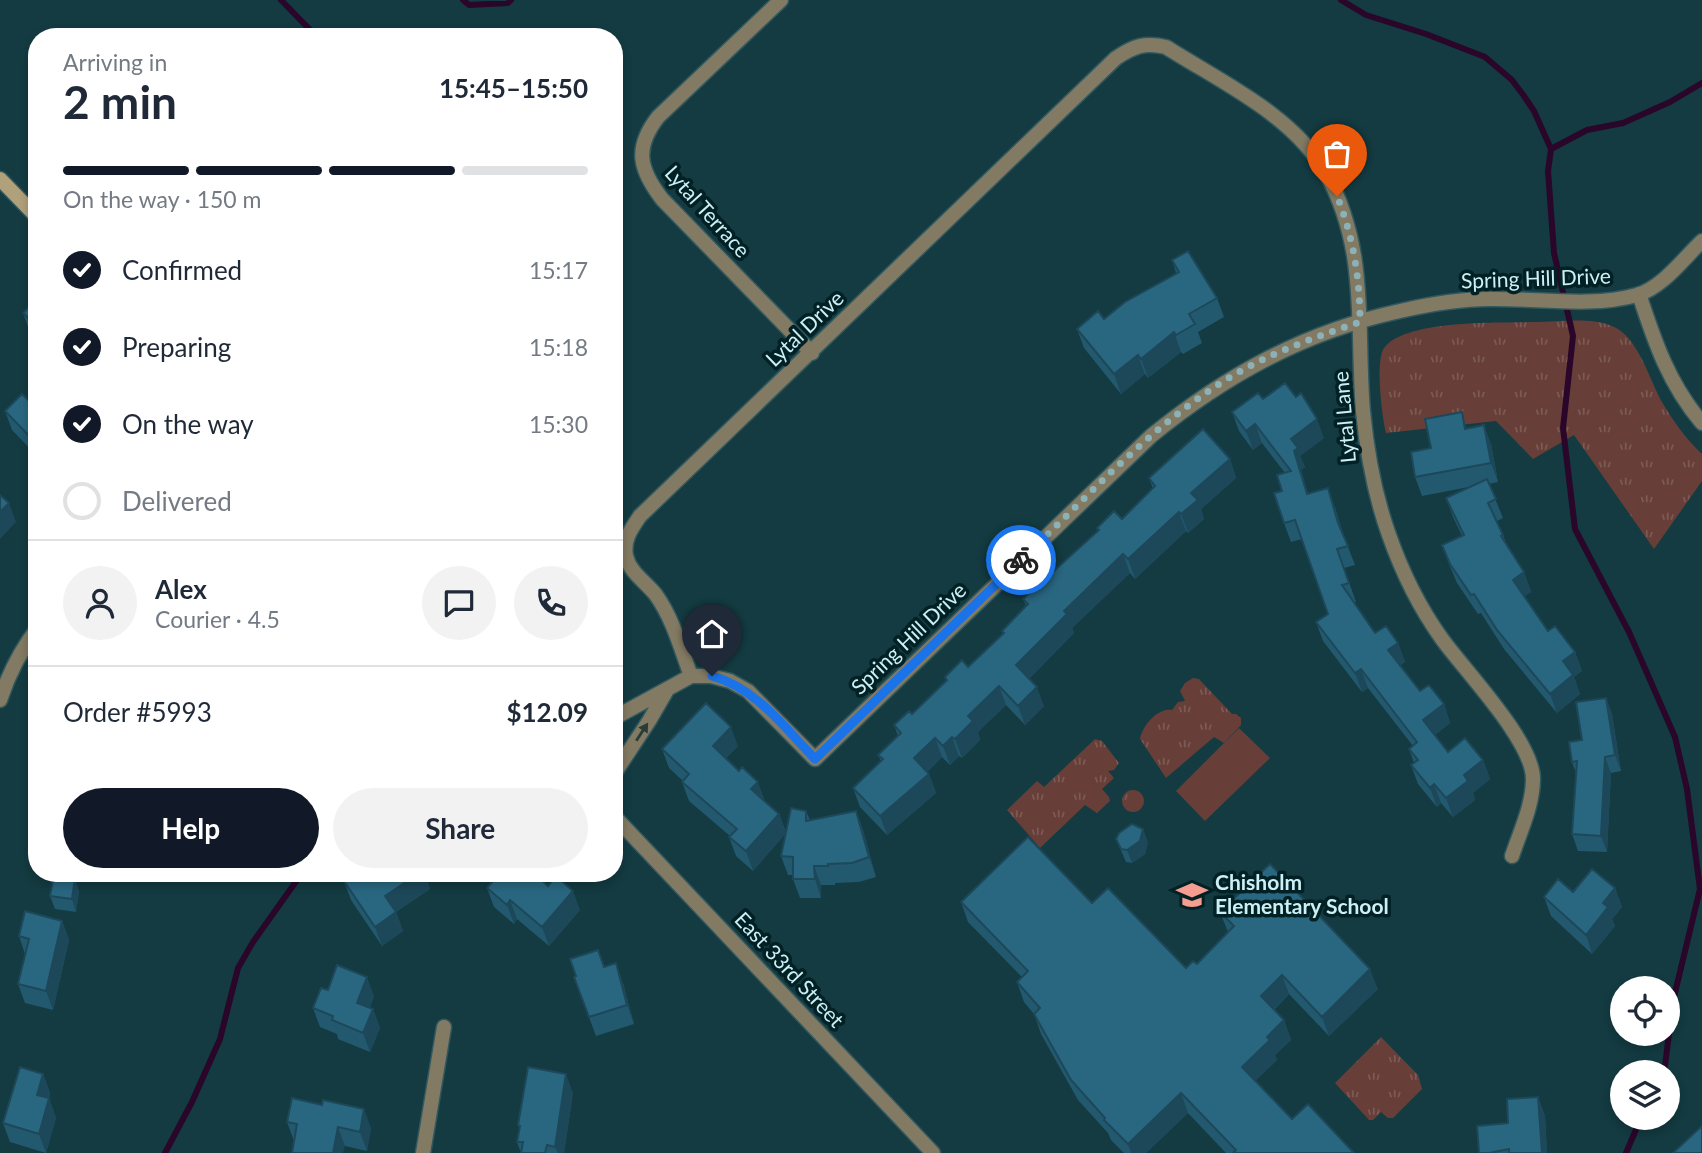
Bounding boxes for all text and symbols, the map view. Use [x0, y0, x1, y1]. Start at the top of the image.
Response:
text: Arriving in [63, 48, 167, 76]
text: 15:45–15:50 [439, 72, 588, 104]
text: 2 min [63, 74, 177, 129]
pin [1307, 124, 1367, 196]
icon: bag [1318, 135, 1356, 173]
street label: Lytal Terrace [660, 160, 756, 262]
text: On the way · 150 m [63, 185, 262, 213]
icon: check [63, 251, 101, 289]
text: Confirmed [122, 254, 242, 286]
text: 15:17 [529, 256, 588, 284]
street label: Spring Hill Drive [1461, 262, 1611, 293]
street label: Lytal Drive [760, 285, 848, 371]
icon: check [63, 328, 101, 366]
text: Preparing [122, 331, 231, 363]
text: 15:18 [529, 333, 588, 361]
street label: Lytal Lane [1327, 370, 1360, 464]
icon: check [63, 405, 101, 443]
text: On the way [122, 408, 254, 440]
text: 15:30 [529, 410, 588, 438]
text: Delivered [122, 485, 232, 517]
courier [986, 525, 1056, 595]
icon: bike [1002, 541, 1040, 579]
button: person [63, 566, 137, 640]
button: chat [422, 566, 496, 640]
button: phone [514, 566, 588, 640]
text: Alex [155, 573, 207, 605]
street label: Spring Hill Drive [845, 577, 971, 699]
pin [682, 604, 742, 676]
text: Courier · 4.5 [155, 605, 280, 633]
icon: home [693, 615, 731, 653]
text: Order #5993 [63, 696, 212, 728]
text: $12.09 [506, 696, 588, 728]
one-way arrow [636, 723, 649, 742]
button: Help [63, 788, 319, 868]
button: Share [333, 788, 588, 868]
place label: Chisholm Elementary School [1215, 869, 1389, 918]
school or university icon: Chisholm Elementary School [1175, 878, 1209, 912]
street label: East 33rd Street [730, 906, 850, 1032]
map controls [1610, 976, 1680, 1130]
button: locate [1610, 976, 1680, 1046]
button: layers [1610, 1060, 1680, 1130]

